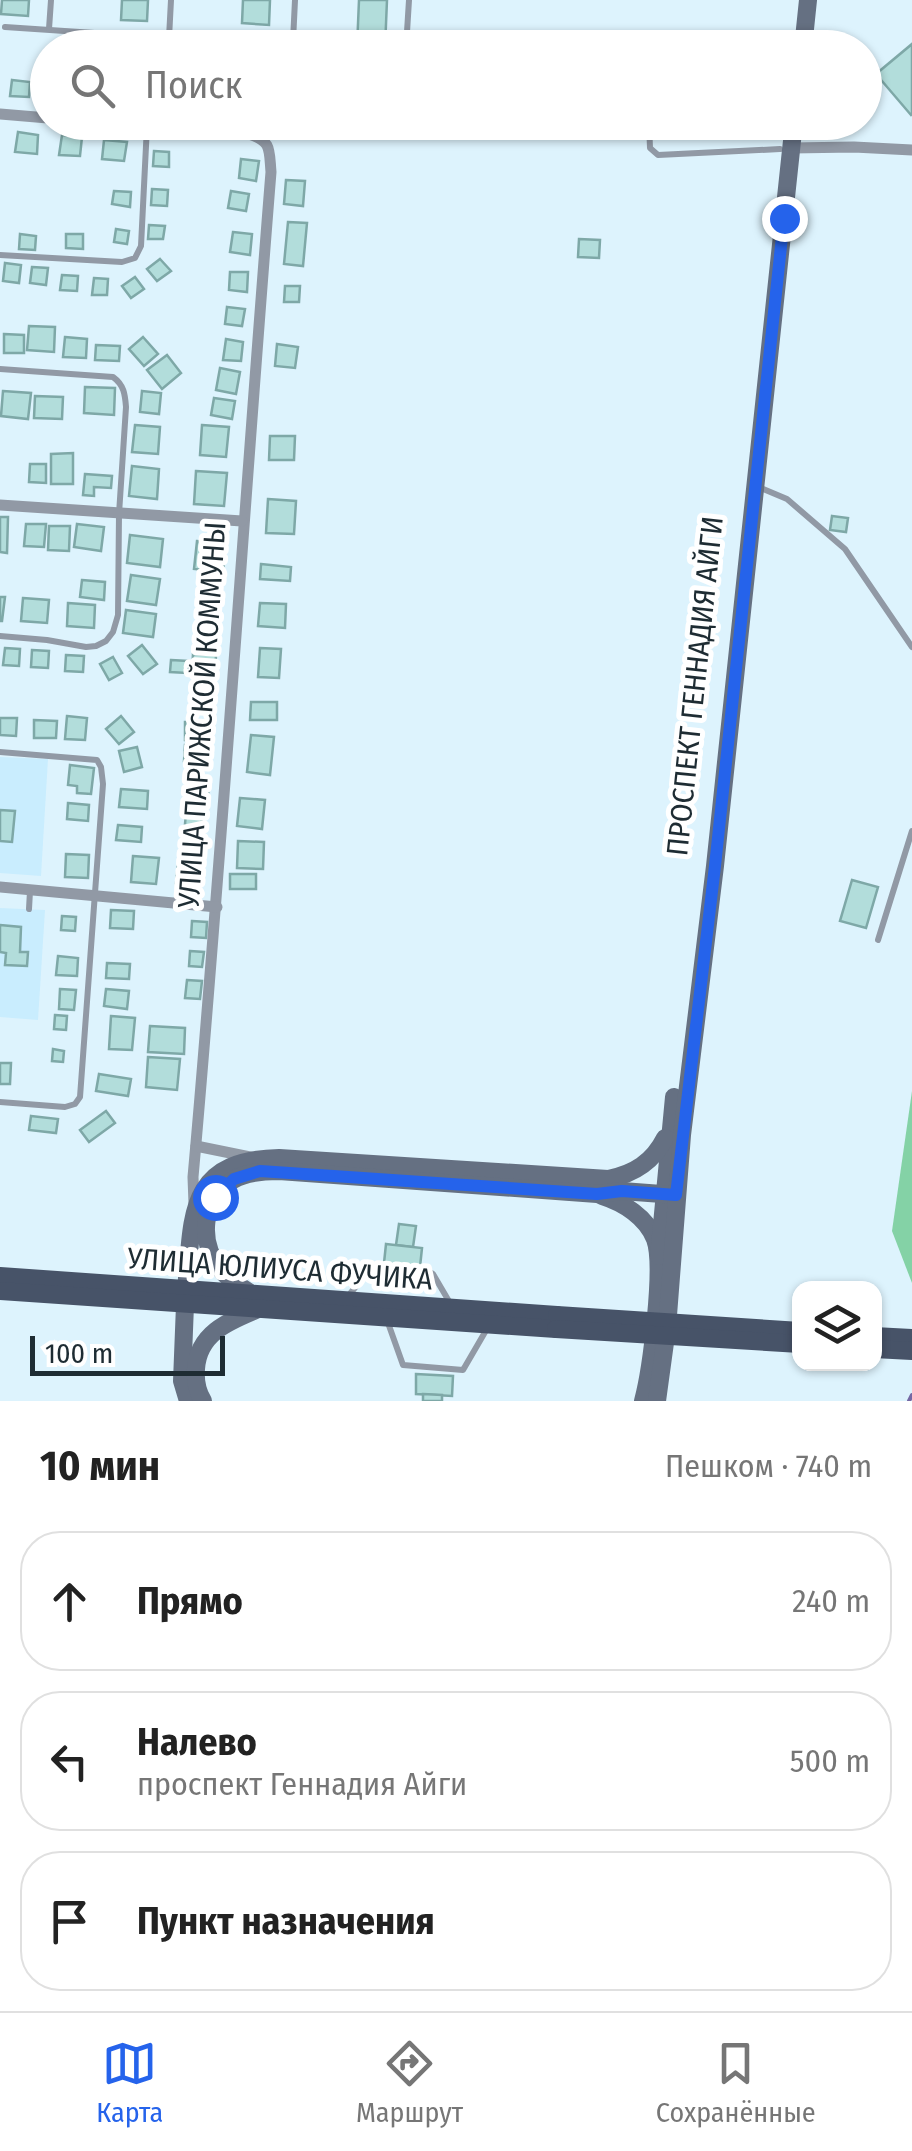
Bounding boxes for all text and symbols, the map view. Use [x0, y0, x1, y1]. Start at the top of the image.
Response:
search box [30, 30, 882, 140]
icon: search [65, 58, 120, 113]
text: Поиск [145, 62, 242, 108]
route end [762, 196, 808, 242]
street label: ПРОСПЕКТ ГЕННАДИЯ АЙГИ [659, 514, 731, 858]
street label: УЛИЦА ПАРИЖСКОЙ КОММУНЫ [170, 521, 233, 910]
route start [193, 1175, 239, 1221]
street label: УЛИЦА ЮЛИУСА ФУЧИКА [125, 1240, 434, 1298]
map controls [792, 1281, 882, 1371]
button: layers [792, 1281, 882, 1371]
scale bar [30, 1331, 225, 1376]
text: 100 m [45, 1337, 113, 1370]
text: 10 мин [40, 1441, 160, 1491]
text: Пешком · 740 m [665, 1447, 872, 1485]
icon: ahead [42, 1574, 97, 1629]
text: Прямо [137, 1578, 243, 1624]
text: 240 m [792, 1582, 870, 1620]
text: Налево [137, 1719, 257, 1765]
icon: left [42, 1734, 97, 1789]
text: 500 m [790, 1742, 870, 1780]
text: проспект Геннадия Айги [137, 1765, 467, 1803]
icon: arrive [42, 1894, 97, 1949]
text: Пункт назначения [137, 1898, 435, 1944]
tab: Карта [96, 2036, 163, 2129]
tab: Маршрут [356, 2036, 463, 2129]
tab: Сохранённые [656, 2036, 816, 2129]

